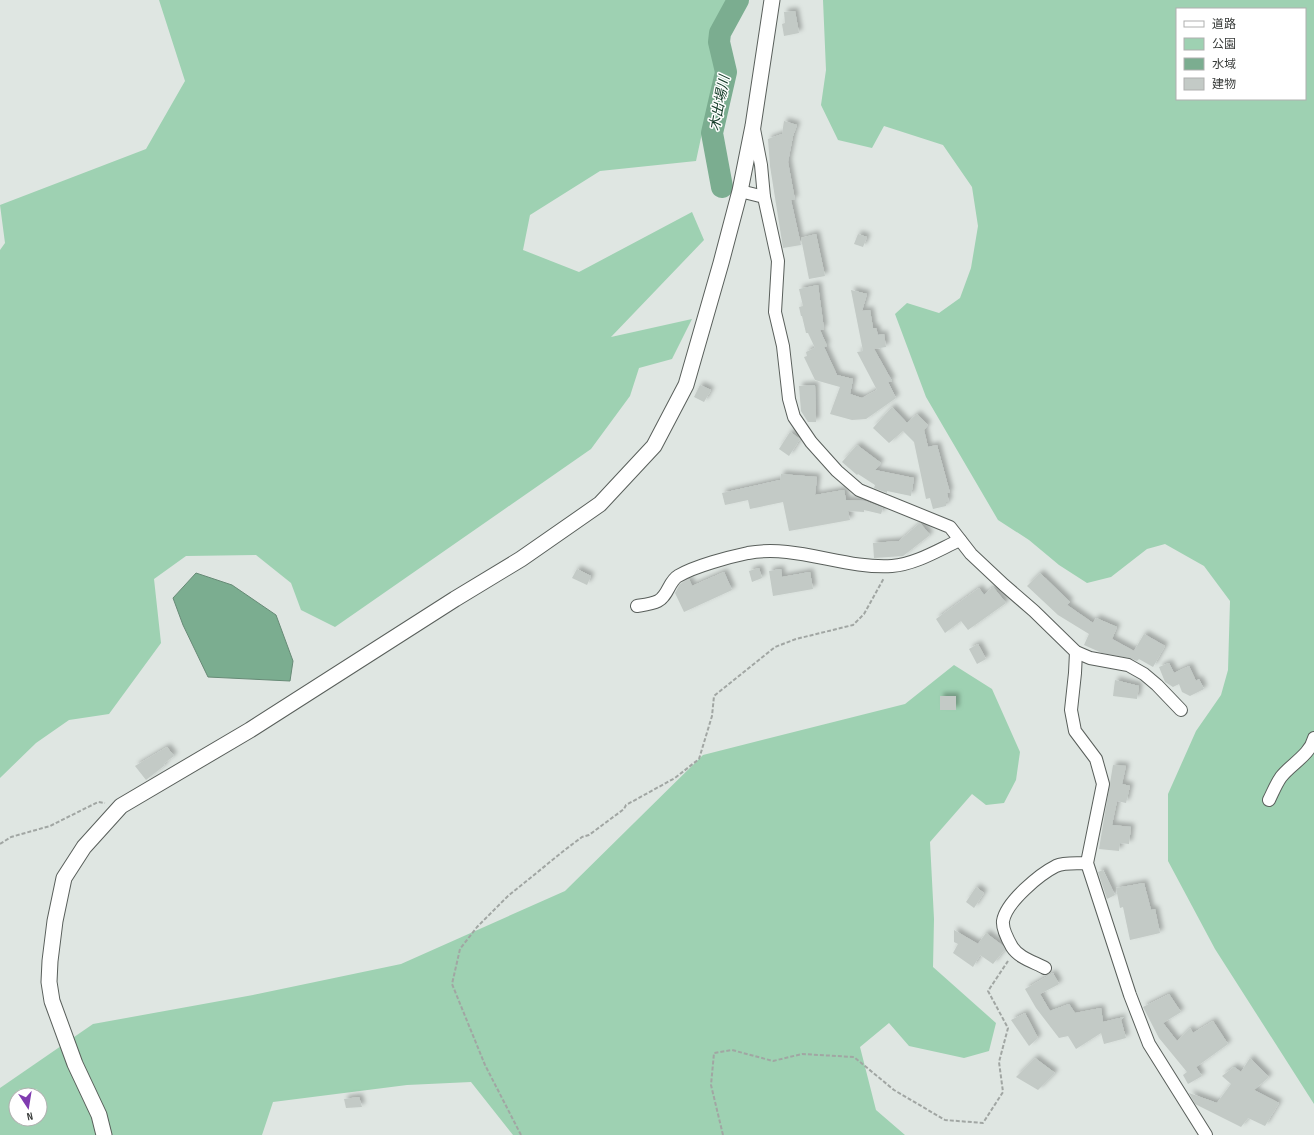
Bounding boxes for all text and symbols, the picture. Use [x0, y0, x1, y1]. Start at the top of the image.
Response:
legend [1176, 8, 1306, 100]
text: 道路 [1212, 17, 1236, 32]
text: 公園 [1212, 37, 1236, 52]
text: 水域 [1212, 57, 1236, 72]
water label: 木出場川 [706, 72, 734, 132]
text: 建物 [1212, 77, 1236, 92]
north arrow [8, 1087, 48, 1127]
text: N [26, 1109, 34, 1123]

